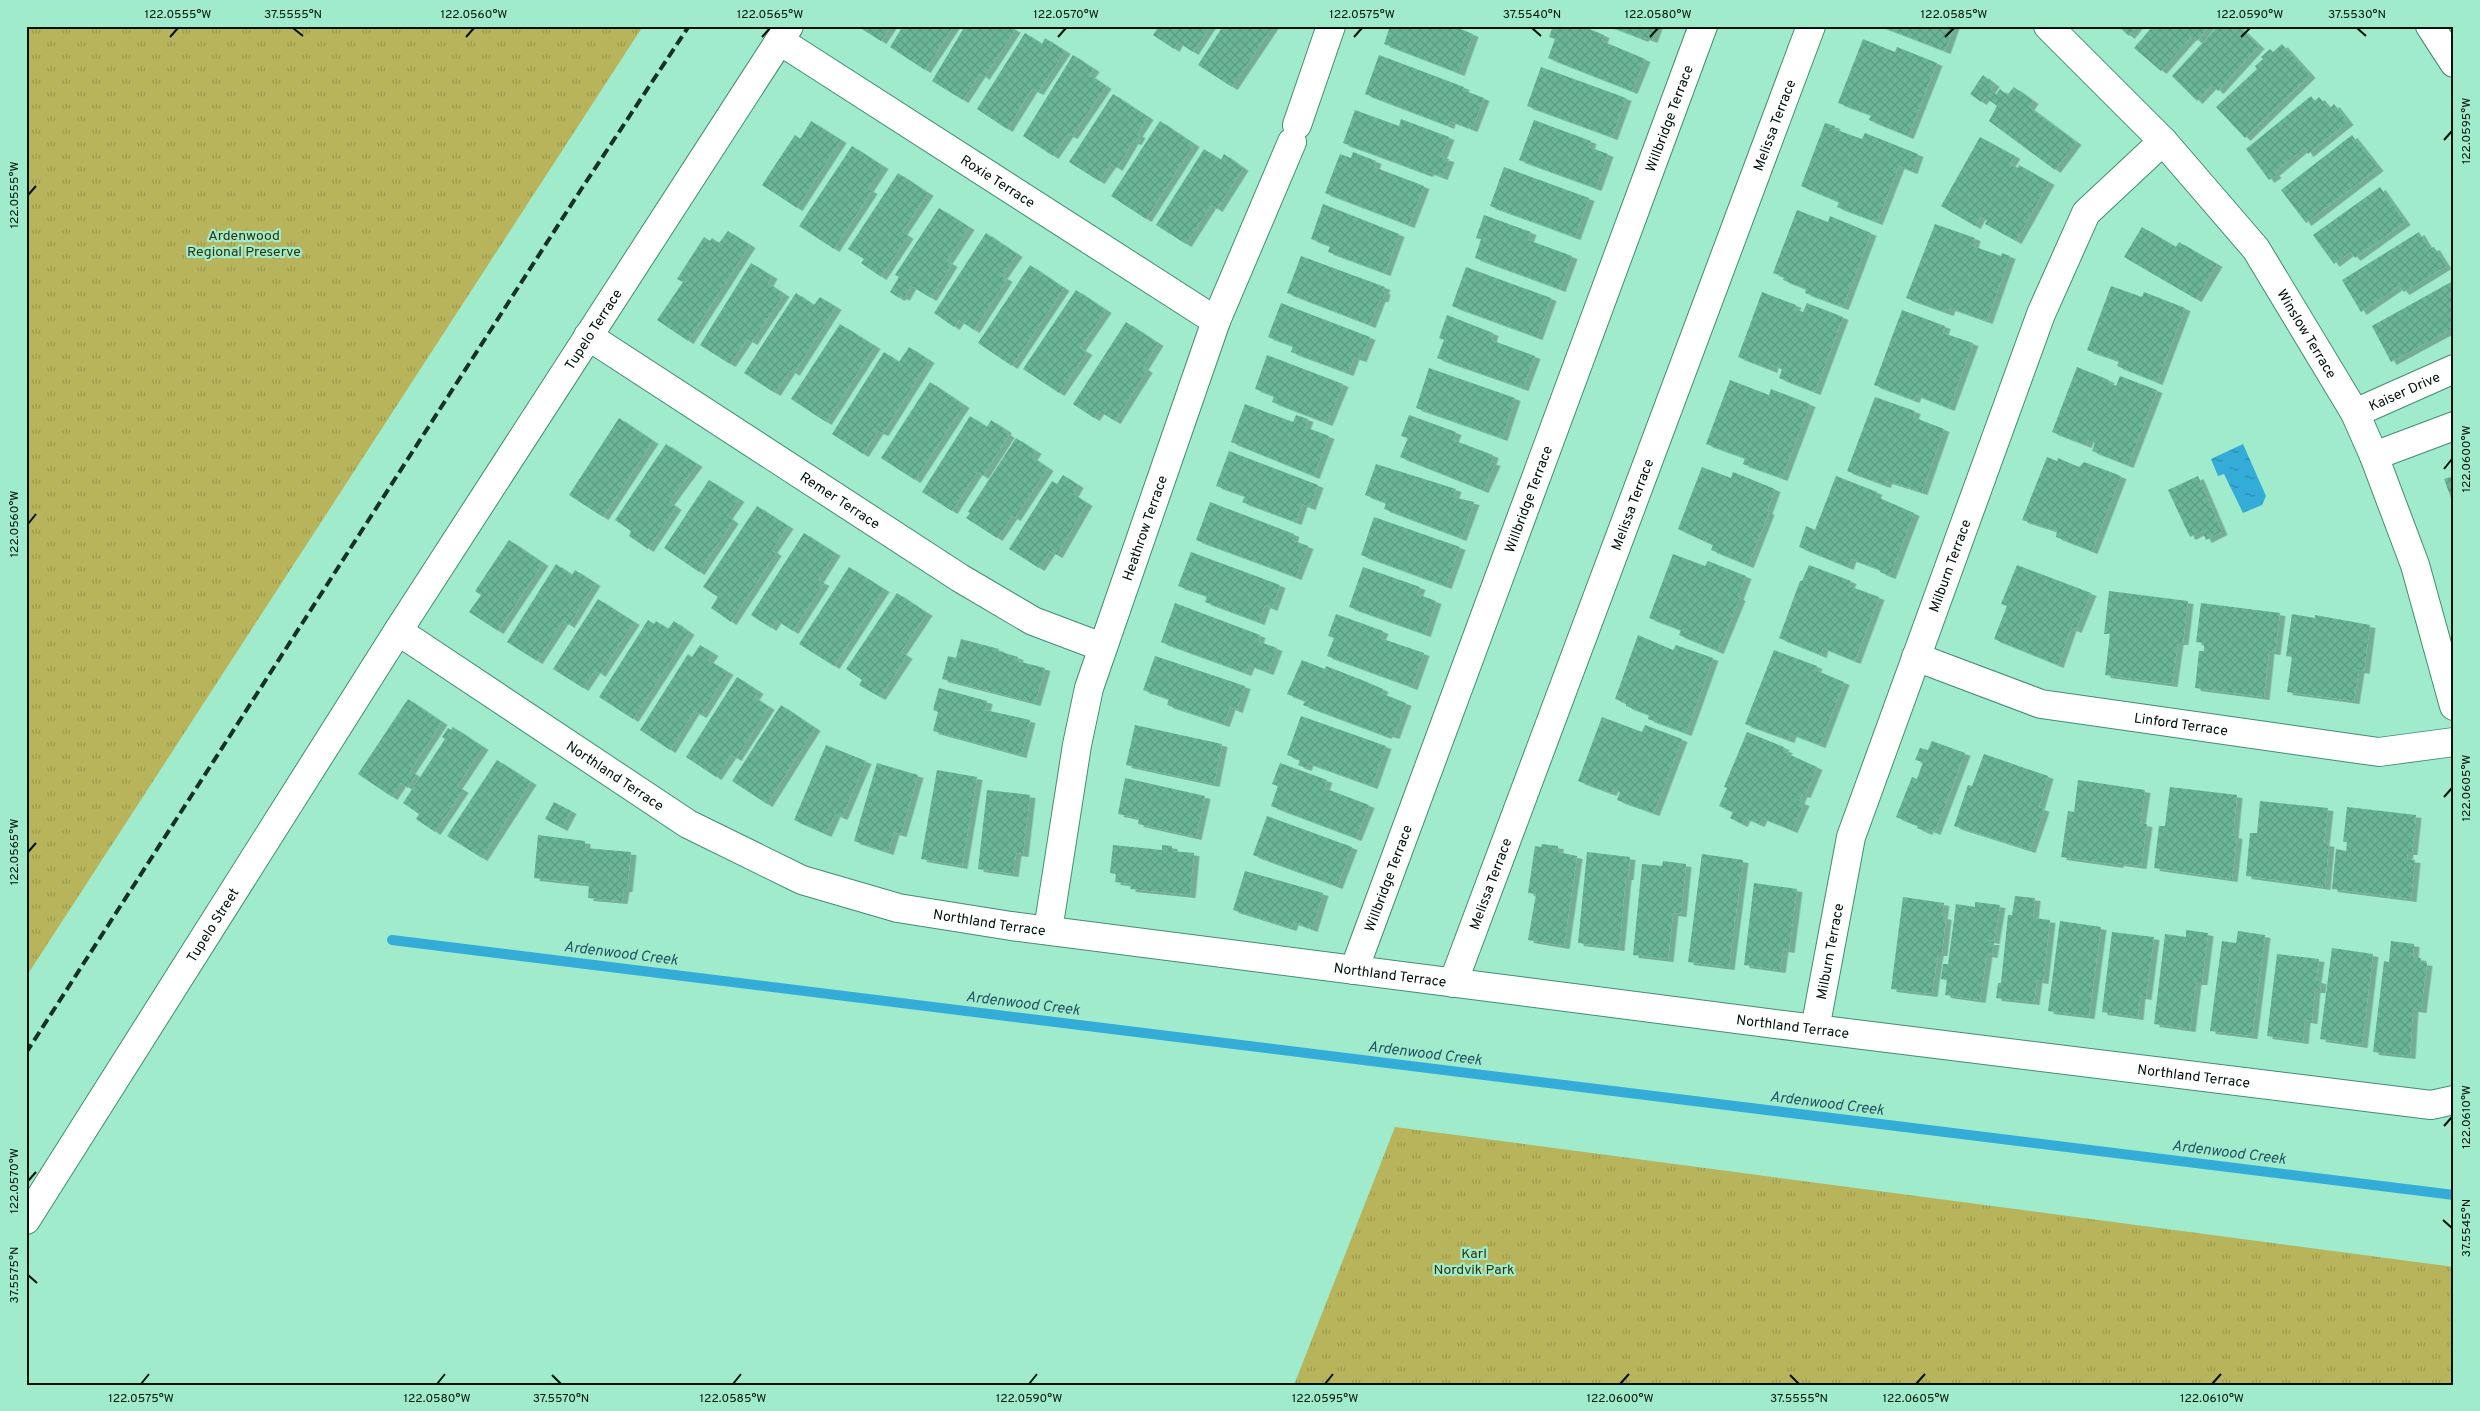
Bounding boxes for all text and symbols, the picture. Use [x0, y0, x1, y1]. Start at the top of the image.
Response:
text: 122.0555°W [145, 7, 211, 23]
text: 37.5555°N [264, 7, 322, 23]
text: 122.0560°W [441, 7, 507, 23]
text: 122.0565°W [737, 7, 803, 23]
text: 122.0570°W [1033, 7, 1099, 23]
text: 122.0575°W [1329, 7, 1395, 23]
text: 37.5540°N [1503, 7, 1561, 23]
text: 122.0580°W [1625, 7, 1691, 23]
text: 122.0585°W [1921, 7, 1987, 23]
text: 122.0590°W [2217, 7, 2283, 23]
text: 37.5530°N [2328, 7, 2386, 23]
street label: Willbridge Terrace [1643, 63, 1698, 175]
street label: Melissa Terrace [1750, 77, 1800, 174]
text: 122.0595°W [2459, 98, 2475, 164]
street label: Roxie Terrace [957, 152, 1037, 212]
text: 122.0555°W [7, 162, 23, 228]
park label: Ardenwood Regional Preserve [187, 228, 301, 261]
street label: Tupelo Terrace [562, 286, 627, 374]
street label: Winslow Terrace [2272, 287, 2339, 382]
street label: Kaiser Drive [2367, 369, 2443, 416]
text: 122.0600°W [2459, 425, 2475, 493]
street label: Willbridge Terrace [1502, 444, 1557, 556]
street label: Melissa Terrace [1609, 457, 1658, 553]
street label: Remer Terrace [796, 469, 883, 534]
street label: Heathrow Terrace [1120, 473, 1172, 583]
text: 122.0560°W [7, 491, 23, 557]
street label: Milburn Terrace [1926, 517, 1976, 615]
street label: Linford Terrace [2133, 710, 2229, 740]
street label: Northland Terrace [562, 738, 666, 815]
text: 122.0605°W [2459, 755, 2475, 821]
text: 122.0565°W [7, 819, 23, 885]
street label: Willbridge Terrace [1362, 823, 1417, 934]
street label: Melissa Terrace [1467, 836, 1516, 932]
street label: Tupelo Street [184, 885, 243, 966]
street label: Milburn Terrace [1814, 902, 1848, 1001]
street label: Northland Terrace [932, 907, 1047, 940]
water label: Ardenwood Creek [563, 938, 679, 971]
street label: Northland Terrace [1333, 960, 1447, 992]
water label: Ardenwood Creek [965, 988, 1081, 1021]
street label: Northland Terrace [1735, 1012, 1850, 1043]
water label: Ardenwood Creek [1367, 1038, 1483, 1071]
street label: Northland Terrace [2136, 1062, 2251, 1093]
text: 122.0610°W [2459, 1085, 2475, 1149]
water label: Ardenwood Creek [1769, 1088, 1885, 1121]
water label: Ardenwood Creek [2171, 1137, 2287, 1170]
text: 122.0570°W [7, 1148, 23, 1214]
text: 37.5545°N [2459, 1199, 2475, 1257]
park label: Karl Nordvik Park [1434, 1246, 1515, 1279]
text: 37.5575°N [7, 1247, 23, 1303]
text: 122.0575°W [108, 1391, 174, 1407]
text: 122.0580°W [404, 1391, 470, 1407]
text: 37.5570°N [533, 1391, 589, 1407]
text: 122.0585°W [700, 1391, 766, 1407]
text: 122.0590°W [996, 1391, 1062, 1407]
text: 122.0595°W [1292, 1391, 1358, 1407]
text: 122.0600°W [1586, 1391, 1654, 1407]
text: 37.5555°N [1770, 1391, 1828, 1407]
text: 122.0605°W [1883, 1391, 1949, 1407]
text: 122.0610°W [2180, 1391, 2244, 1407]

